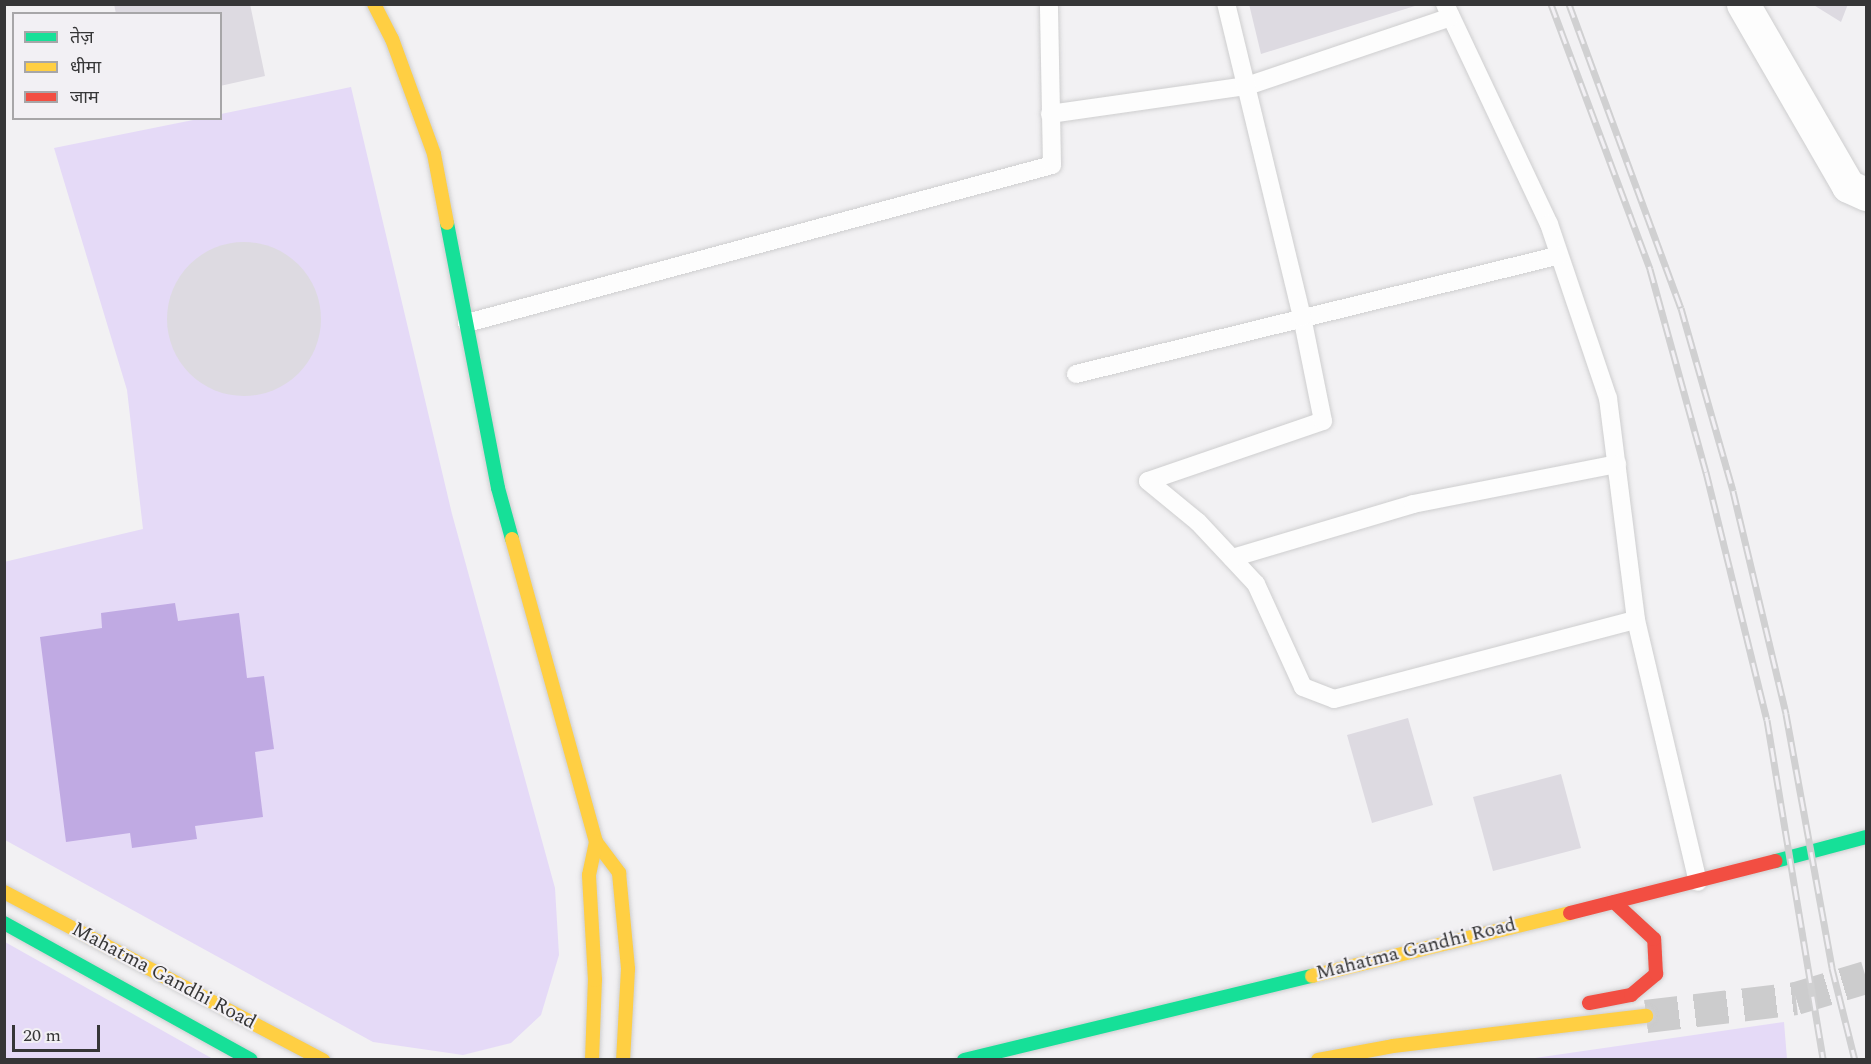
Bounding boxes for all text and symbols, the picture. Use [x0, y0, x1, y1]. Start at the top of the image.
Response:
legend [12, 12, 222, 120]
text: तेज़ [70, 24, 94, 51]
text: धीमा [70, 54, 101, 81]
text: जाम [70, 84, 99, 111]
street label: Mahatma Gandhi Road [1314, 913, 1518, 985]
street label: Mahatma Gandhi Road [68, 917, 260, 1035]
scale bar [15, 1013, 104, 1051]
text: 20 m [23, 1022, 61, 1049]

